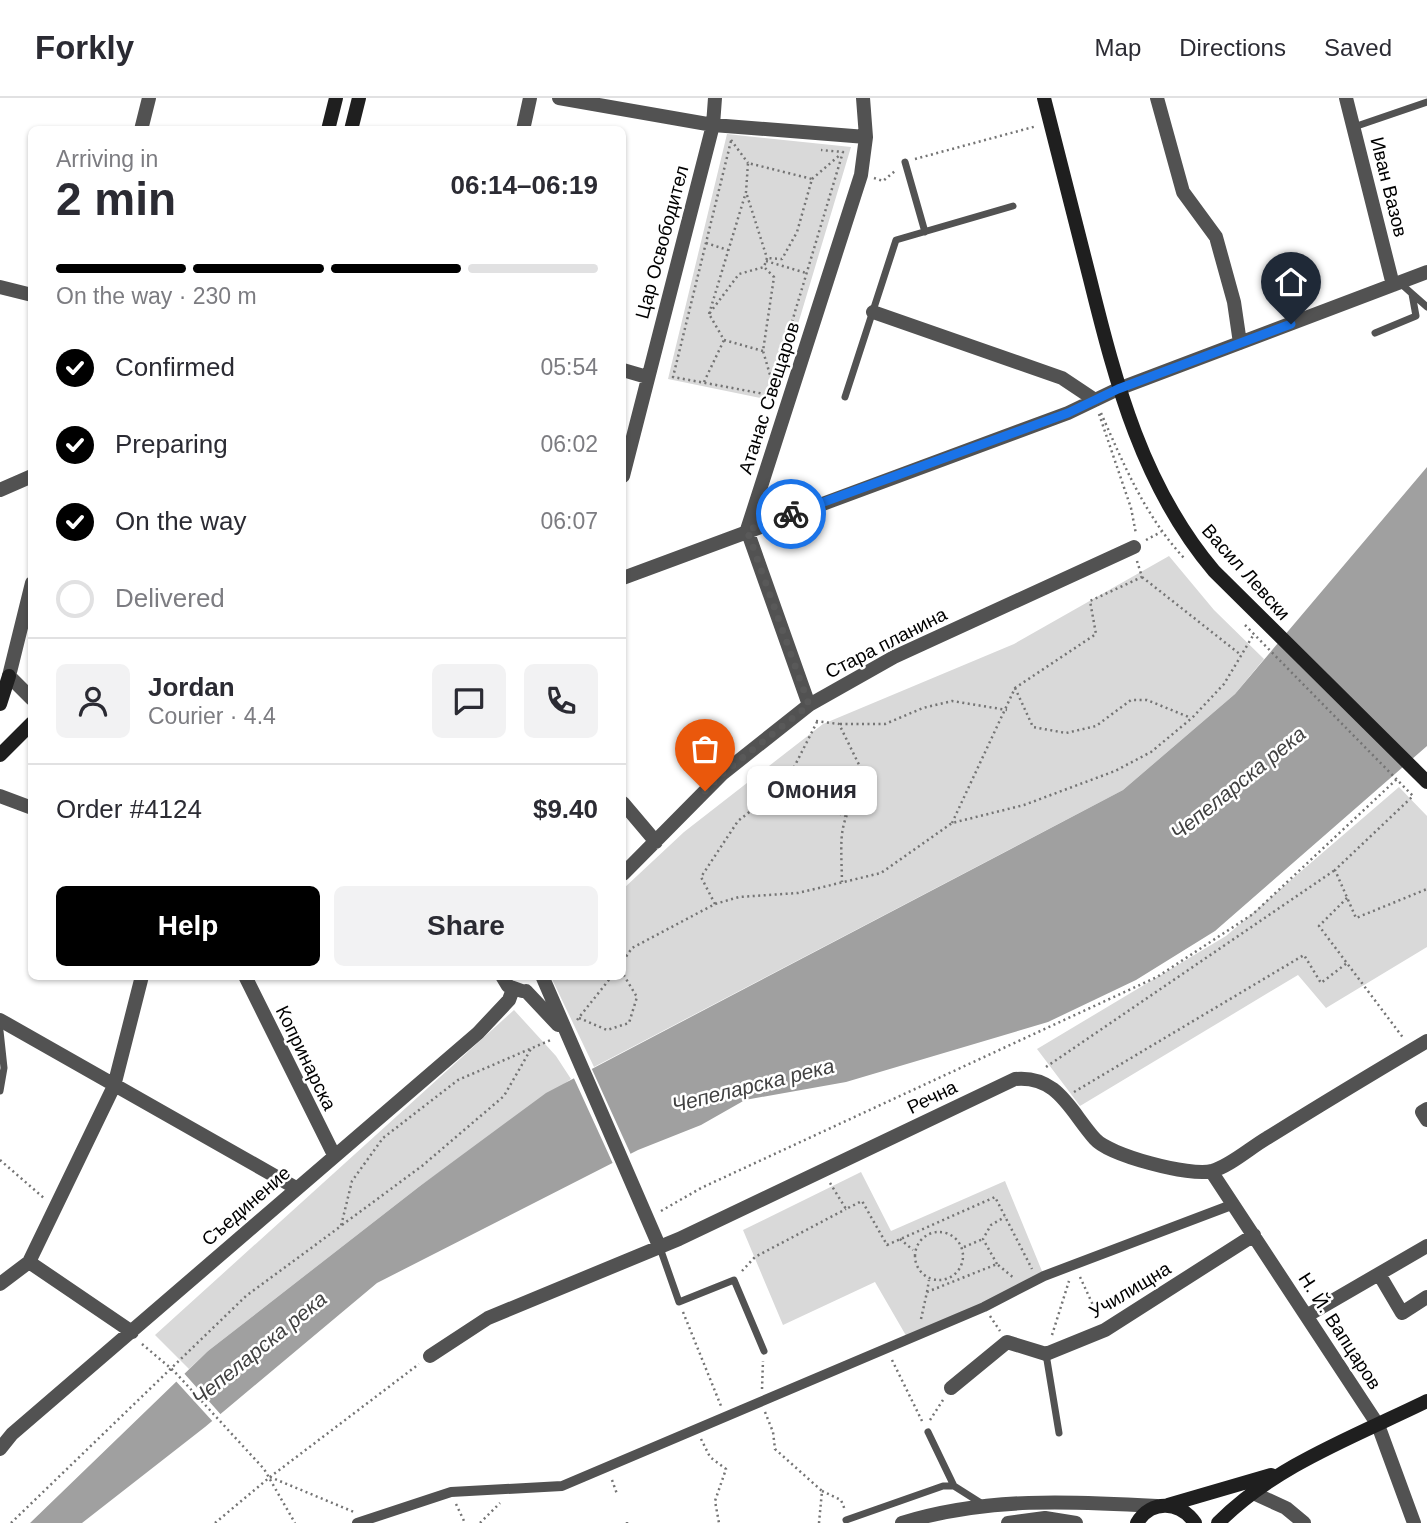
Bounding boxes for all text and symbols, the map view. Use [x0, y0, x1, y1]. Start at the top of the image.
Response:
text: Forkly [35, 29, 134, 66]
text: Map [1095, 34, 1141, 61]
text: Directions [1179, 34, 1286, 61]
text: Saved [1324, 34, 1392, 61]
street label: Иван Вазов [1366, 135, 1412, 239]
text: Arriving in [56, 146, 158, 172]
street label: Цар Освободител [631, 163, 693, 321]
text: 06:14–06:19 [451, 170, 598, 200]
text: 2 min [56, 173, 176, 225]
pin [1261, 252, 1321, 324]
icon: home [1272, 263, 1310, 301]
text: On the way · 230 m [56, 283, 257, 309]
street label: Атанас Свещаров [734, 319, 804, 477]
icon: check [56, 349, 94, 387]
text: Confirmed [115, 352, 235, 382]
text: 05:54 [540, 354, 598, 380]
icon: check [56, 426, 94, 464]
text: Preparing [115, 429, 228, 459]
text: 06:02 [540, 431, 598, 457]
courier [756, 479, 826, 549]
icon: bike [772, 495, 810, 533]
icon: check [56, 503, 94, 541]
text: On the way [115, 506, 247, 536]
text: 06:07 [540, 508, 598, 534]
street label: Васил Левски [1198, 520, 1294, 624]
text: Delivered [115, 583, 225, 613]
street label: Стара планина [822, 603, 951, 683]
button: person [56, 664, 130, 738]
button: chat [432, 664, 506, 738]
button: phone [524, 664, 598, 738]
text: Jordan [148, 672, 235, 702]
text: Courier · 4.4 [148, 703, 276, 729]
pin [675, 719, 735, 791]
water label: Чепеларска река [1166, 722, 1310, 844]
icon: bag [686, 730, 724, 768]
callout: Омония [747, 766, 876, 816]
text: Омония [767, 777, 857, 803]
text: Order #4124 [56, 794, 202, 824]
text: $9.40 [533, 794, 598, 824]
button: Help [56, 886, 320, 966]
button: Share [334, 886, 598, 966]
street label: Копринарска [272, 1002, 341, 1114]
water label: Чепеларска река [669, 1054, 837, 1116]
street label: Речна [904, 1076, 961, 1118]
street label: Съединение [198, 1162, 294, 1250]
street label: Училищна [1086, 1257, 1175, 1322]
street label: Н. Й. Вапцаров [1295, 1269, 1385, 1393]
water label: Чепеларска река [187, 1287, 331, 1409]

